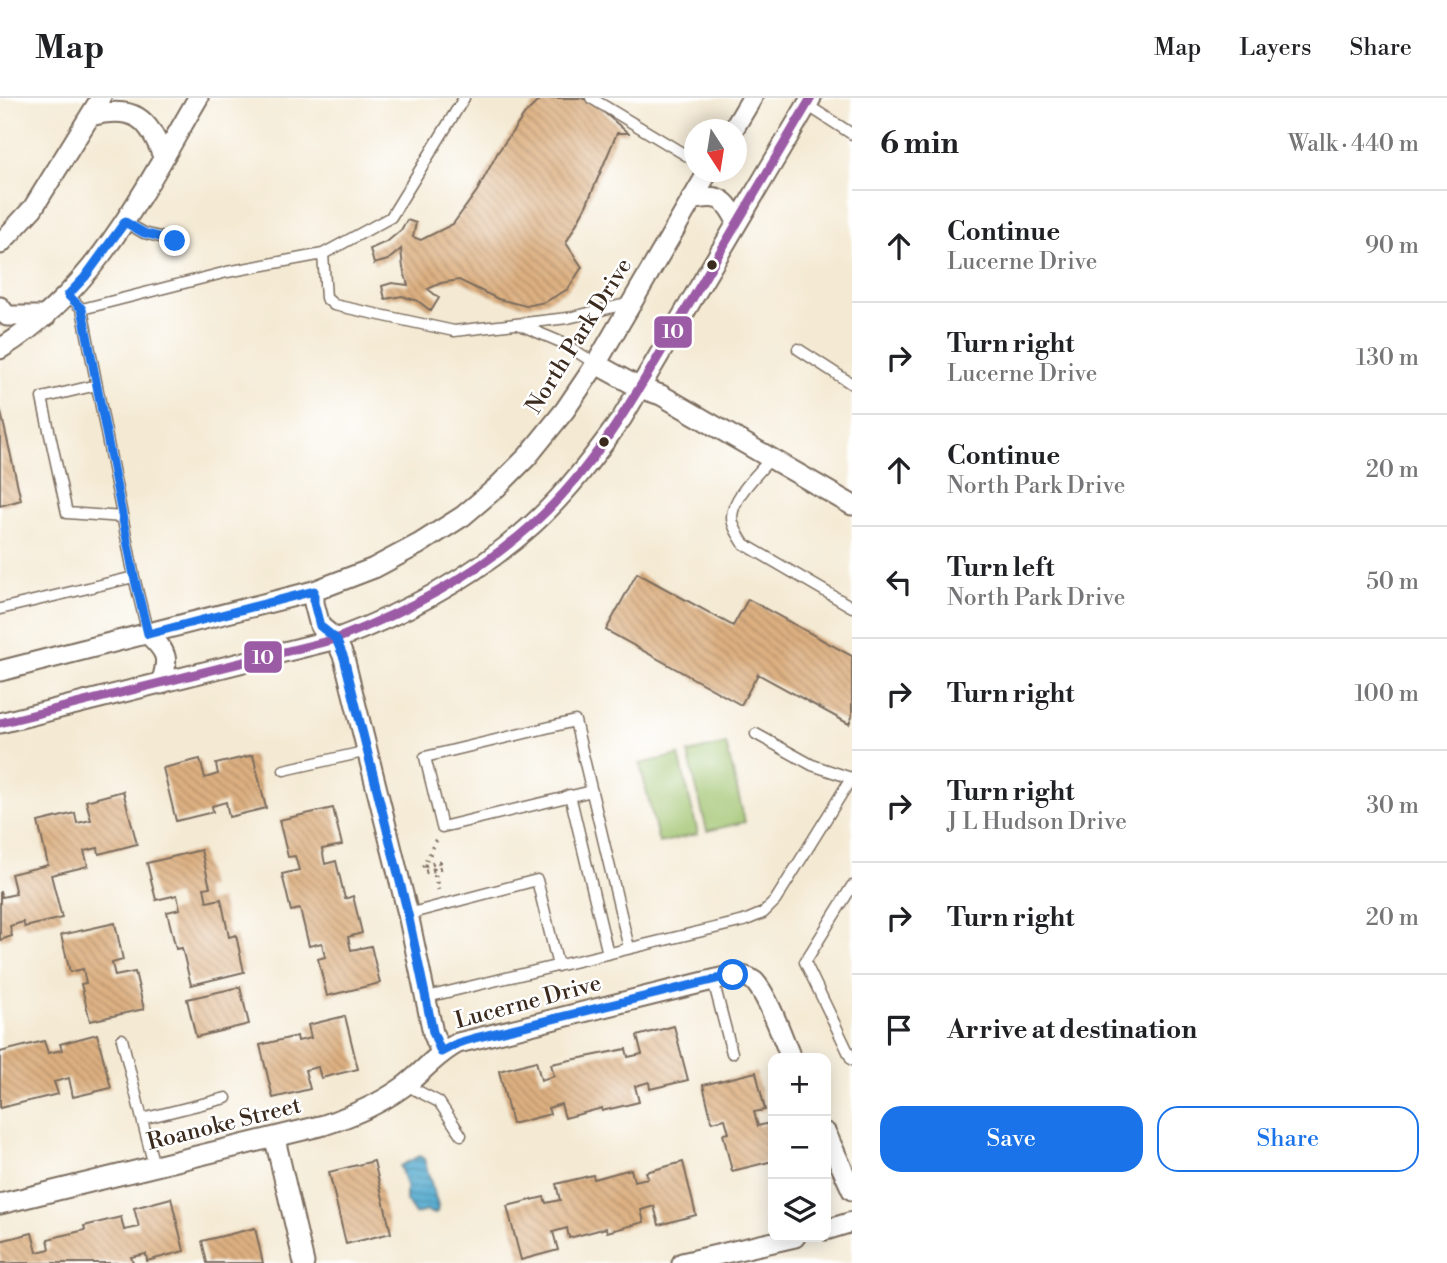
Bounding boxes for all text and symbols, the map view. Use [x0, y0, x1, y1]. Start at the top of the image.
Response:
text: Map [35, 28, 104, 69]
text: Map [1154, 33, 1201, 63]
text: Layers [1239, 33, 1311, 63]
text: Share [1349, 33, 1412, 63]
north arrow [684, 119, 747, 182]
text: 6 min [880, 125, 959, 163]
text: Walk · 440 m [1288, 130, 1419, 158]
text: Continue [947, 216, 1060, 248]
route end [159, 225, 190, 256]
icon: ahead [880, 227, 918, 265]
text: 90 m [1365, 232, 1419, 260]
text: Lucerne Drive [947, 248, 1098, 276]
street label: North Park Drive [520, 253, 638, 419]
unlabelled marker [705, 258, 719, 272]
line badge: 10 [653, 315, 693, 349]
text: 10 [662, 320, 684, 344]
text: Turn right [947, 328, 1075, 360]
icon: right [880, 339, 918, 377]
text: 130 m [1356, 344, 1419, 372]
text: Lucerne Drive [947, 360, 1098, 388]
unlabelled marker [597, 435, 611, 449]
text: Continue [947, 440, 1060, 472]
icon: ahead [880, 451, 918, 489]
text: 20 m [1366, 456, 1419, 484]
text: North Park Drive [947, 472, 1125, 500]
text: Turn left [947, 552, 1055, 584]
icon: left [880, 563, 918, 601]
text: 50 m [1366, 568, 1419, 596]
text: North Park Drive [947, 584, 1125, 612]
line badge: 10 [243, 640, 283, 674]
text: 10 [252, 646, 274, 670]
icon: right [880, 675, 918, 713]
text: Turn right [947, 678, 1075, 710]
text: 100 m [1354, 680, 1419, 708]
text: Turn right [947, 776, 1075, 808]
icon: right [880, 787, 918, 825]
text: 30 m [1366, 792, 1419, 820]
text: J L Hudson Drive [947, 808, 1127, 836]
icon: right [880, 899, 918, 937]
text: Turn right [947, 902, 1075, 934]
text: 20 m [1366, 904, 1419, 932]
route start [717, 959, 748, 990]
street label: Lucerne Drive [452, 969, 604, 1035]
icon: arrive [880, 1011, 918, 1049]
text: Arrive at destination [947, 1014, 1197, 1046]
map controls [768, 1053, 831, 1242]
button: + [768, 1053, 831, 1116]
street label: Roanoke Street [144, 1091, 304, 1157]
button: Save [880, 1106, 1143, 1172]
button: Share [1157, 1106, 1419, 1172]
button: − [768, 1116, 831, 1179]
button: layers [768, 1179, 831, 1242]

